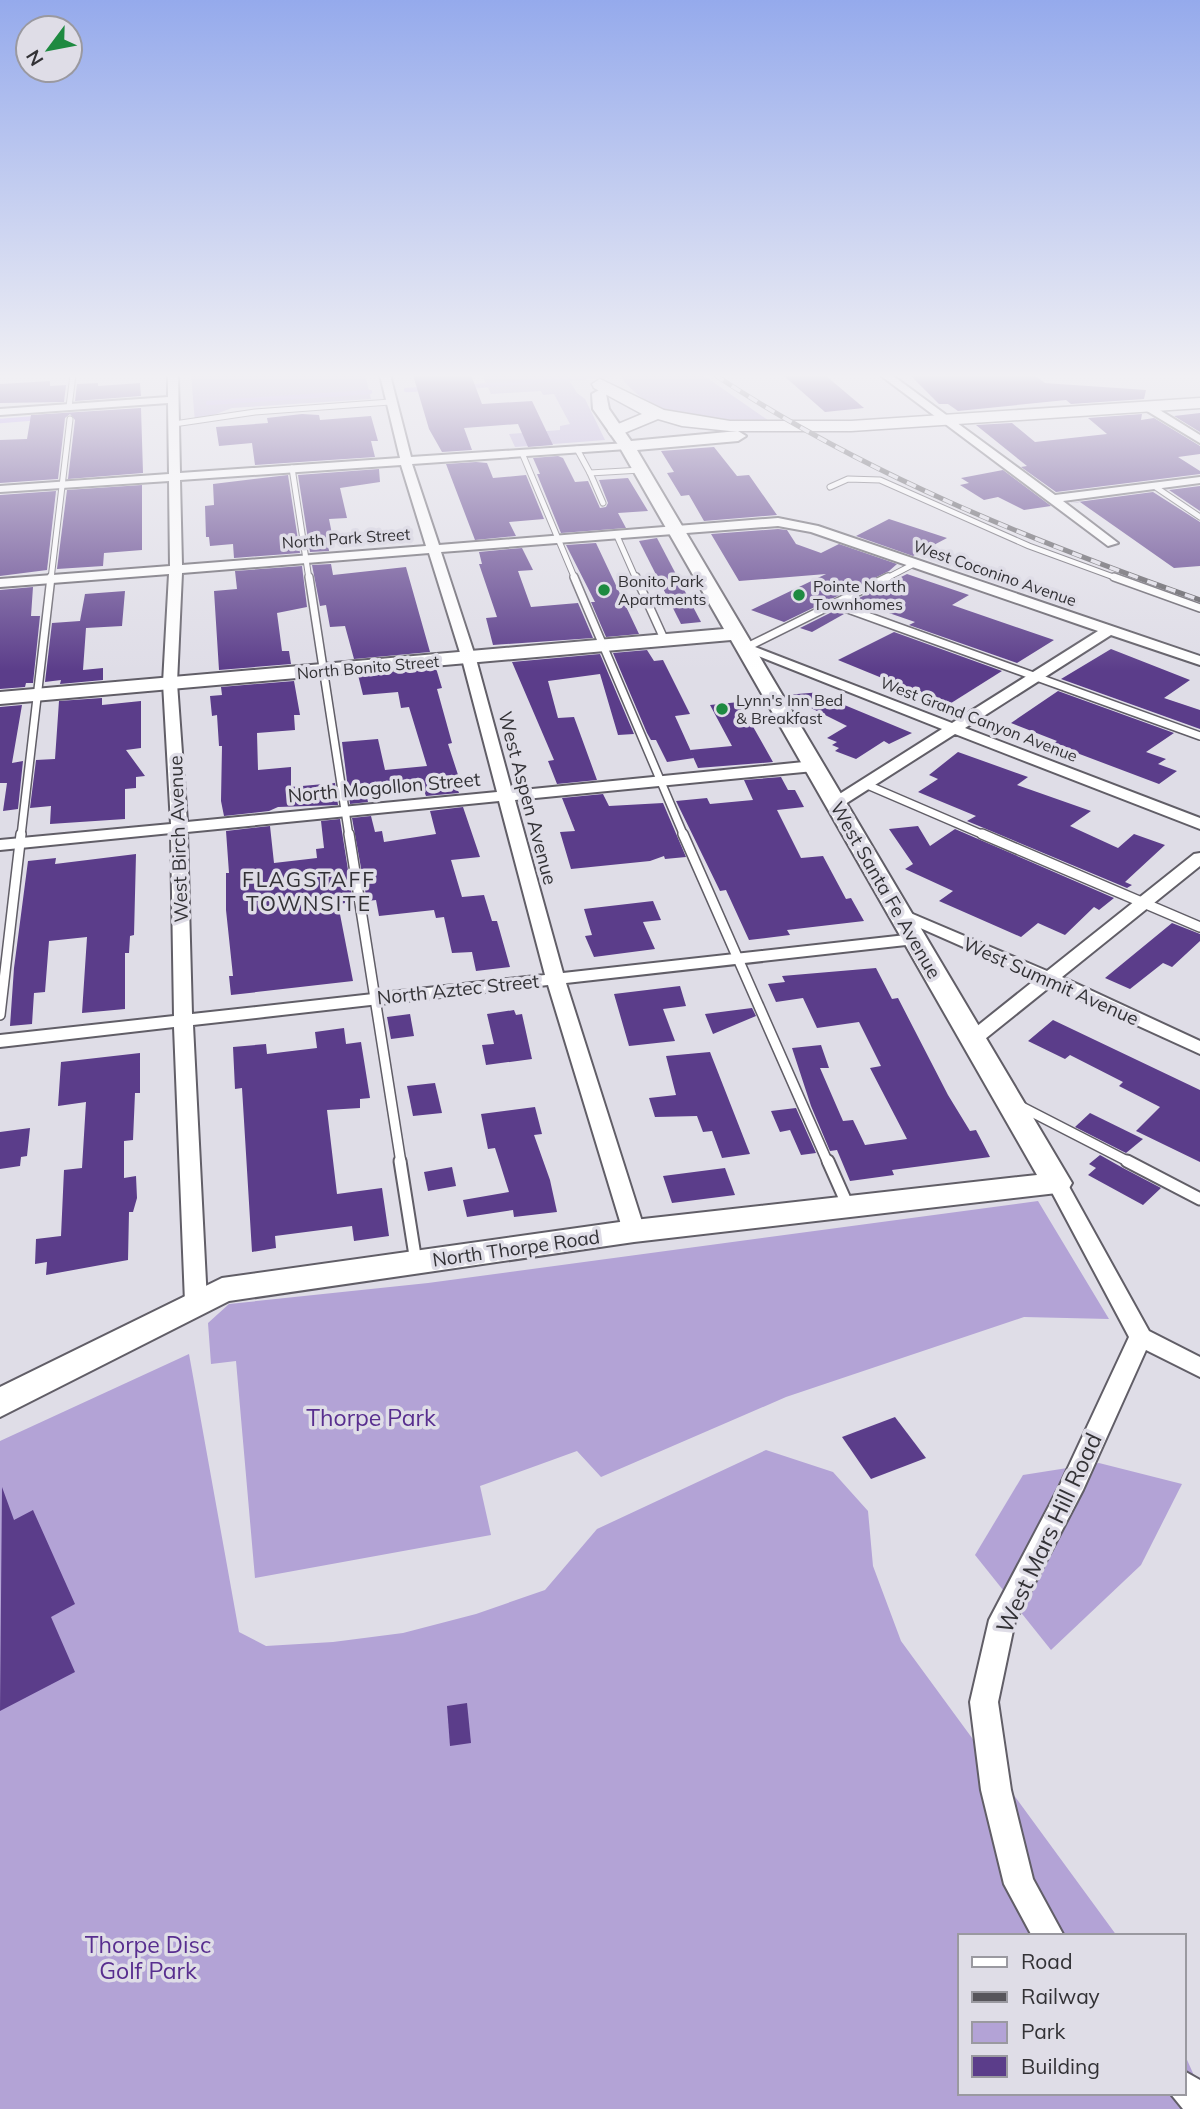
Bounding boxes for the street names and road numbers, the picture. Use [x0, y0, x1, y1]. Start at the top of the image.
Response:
street label: North Park Street [281, 524, 411, 552]
street label: West Coconino Avenue [911, 536, 1079, 610]
street label: North Bonito Street [296, 651, 440, 683]
street label: West Grand Canyon Avenue [878, 672, 1080, 766]
street label: West Aspen Avenue [493, 709, 563, 887]
street label: West Birch Avenue [163, 755, 193, 923]
street label: North Mogollon Street [287, 767, 482, 807]
street label: West Santa Fe Avenue [825, 797, 947, 983]
street label: West Summit Avenue [959, 931, 1143, 1031]
street label: North Aztec Street [376, 969, 541, 1009]
street label: North Thorpe Road [431, 1224, 601, 1272]
street label: West Mars Hill Road [989, 1428, 1108, 1638]

